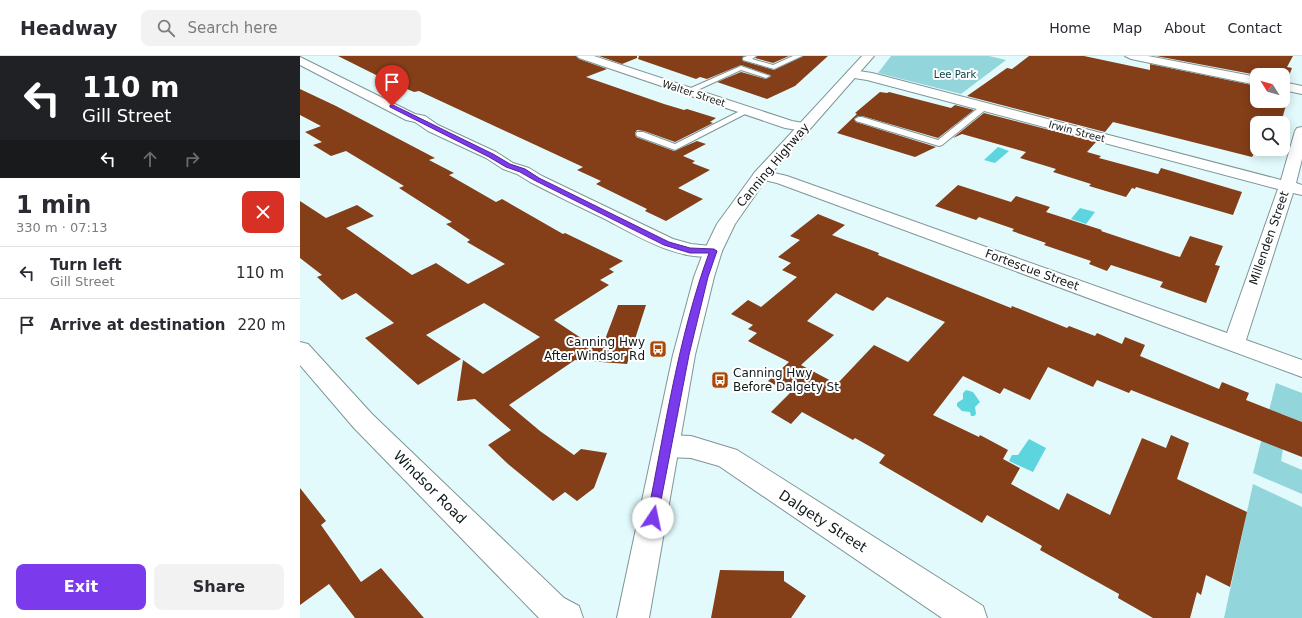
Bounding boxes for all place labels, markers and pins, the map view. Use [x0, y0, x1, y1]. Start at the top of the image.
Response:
pin [375, 65, 409, 106]
place label: Canning Hwy After Windsor Rd [544, 335, 645, 363]
bus stop icon: Canning Hwy After Windsor Rd [648, 339, 668, 359]
place label: Canning Hwy Before Dalgety St [733, 366, 839, 394]
bus stop icon: Canning Hwy Before Dalgety St [710, 370, 730, 390]

